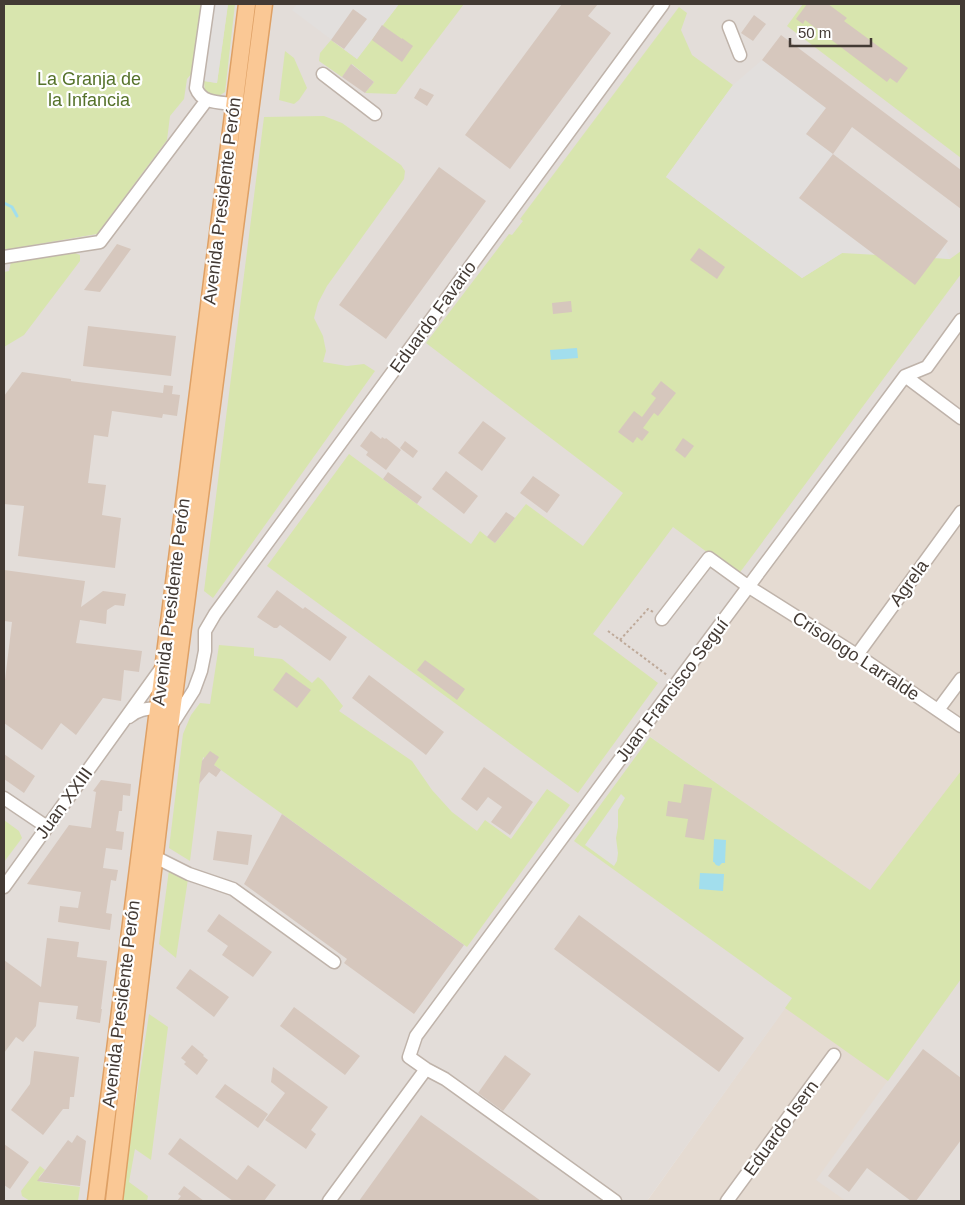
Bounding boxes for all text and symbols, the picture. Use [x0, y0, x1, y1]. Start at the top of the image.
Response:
scale bar [790, 15, 871, 47]
text: 50 m [798, 24, 831, 41]
park label: La Granja de la Infancia [37, 69, 141, 110]
street label: Avenida Presidente Perón [199, 96, 245, 306]
street label: Eduardo Favario [386, 257, 480, 377]
street label: Avenida Presidente Perón [148, 497, 194, 707]
street label: Agrela [886, 555, 933, 610]
street label: Crisologo Larralde [789, 608, 923, 704]
street label: Juan Francisco Seguí [612, 614, 732, 766]
street label: Juan XXIII [31, 764, 97, 842]
street label: Avenida Presidente Perón [98, 899, 144, 1109]
street label: Eduardo Isern [740, 1076, 822, 1180]

